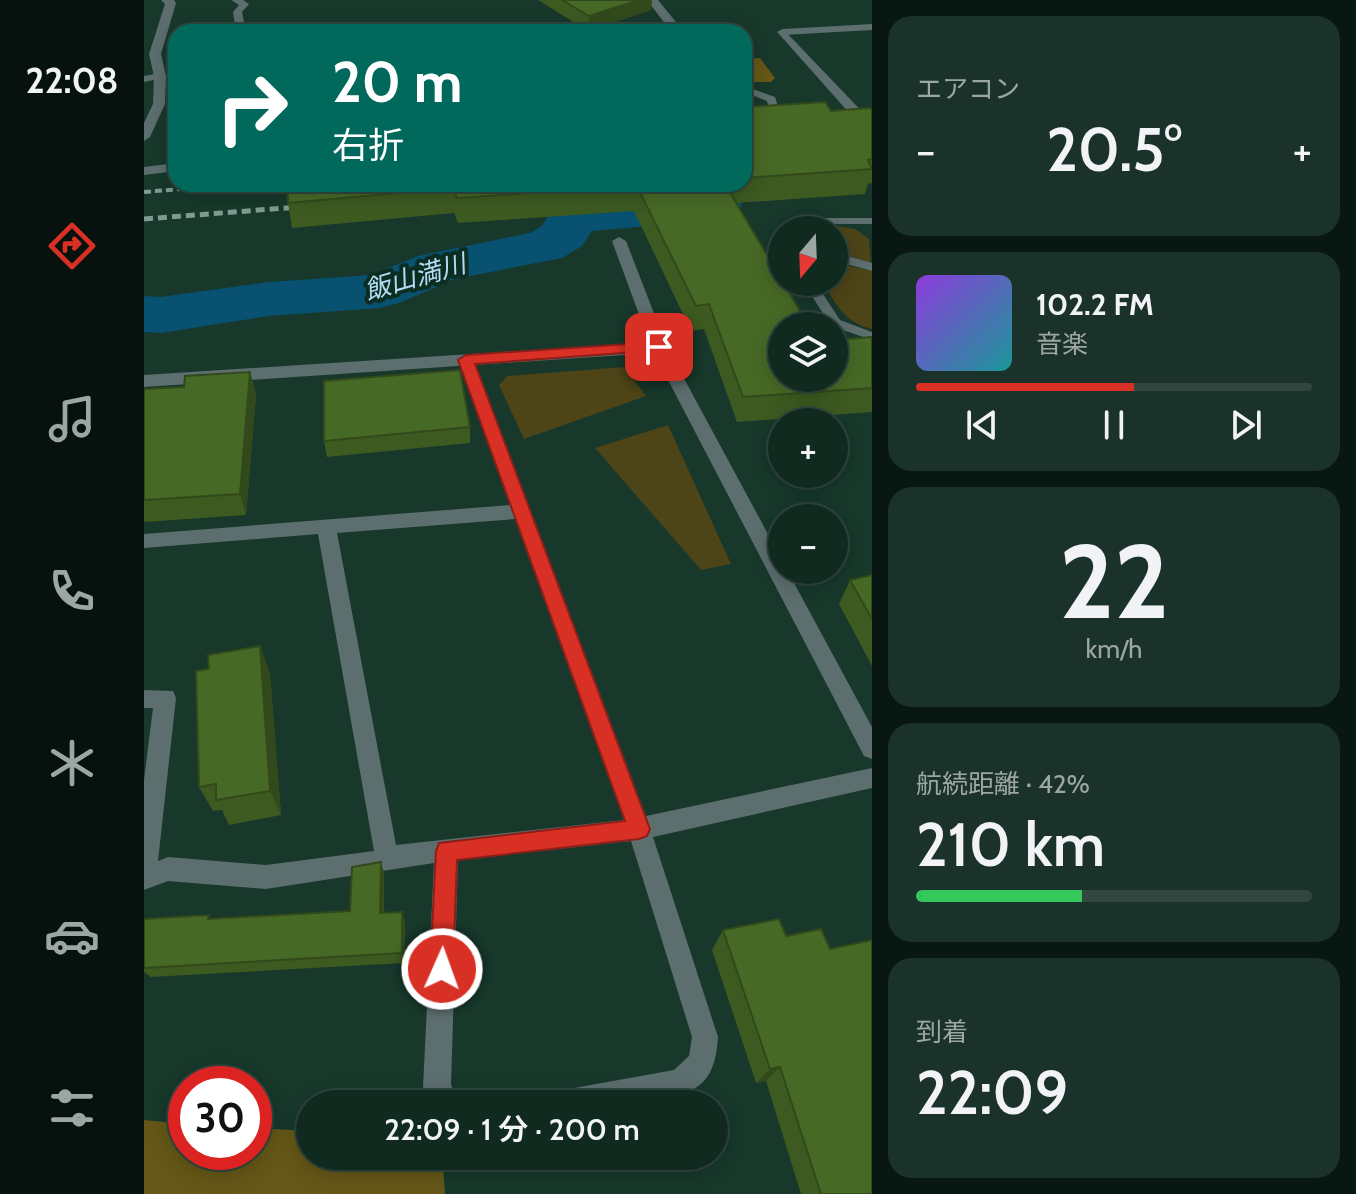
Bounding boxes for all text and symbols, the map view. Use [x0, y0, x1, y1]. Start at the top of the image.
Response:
text: 20 m [332, 48, 462, 116]
icon: right [200, 56, 304, 160]
text: 22:08 [25, 58, 119, 102]
text: エアコン [916, 73, 1020, 105]
text: 20.5° [1046, 113, 1182, 186]
text: 右折 [332, 123, 404, 167]
text: − [916, 124, 935, 177]
text: + [1293, 124, 1312, 177]
north arrow [768, 216, 848, 296]
map controls [768, 216, 848, 584]
icon: directions [44, 218, 100, 274]
water label: 飯山満川 [361, 246, 472, 307]
text: 102.2 FM [1036, 286, 1154, 323]
button: layers [768, 312, 848, 392]
pin [625, 313, 693, 381]
icon: arrive [637, 325, 681, 369]
text: 音楽 [1036, 328, 1088, 360]
icon: music [44, 391, 100, 447]
icon: previous [960, 403, 1004, 447]
icon: pause [1092, 403, 1136, 447]
icon: next [1224, 403, 1268, 447]
button: + [768, 408, 848, 488]
button: − [768, 504, 848, 584]
text: 22 [1059, 518, 1169, 644]
icon: phone [44, 563, 100, 619]
text: km/h [1086, 633, 1142, 665]
icon: climate [44, 735, 100, 791]
text: 航続距離 · 42% [916, 768, 1090, 800]
text: 210 km [916, 808, 1105, 881]
icon: car [44, 908, 100, 964]
position arrow [400, 927, 484, 1011]
text: 到着 [916, 1016, 968, 1048]
text: 22:09 [916, 1056, 1068, 1129]
speed limit sign: 30 [168, 1066, 272, 1170]
icon: filters [44, 1080, 100, 1136]
text: 22:09 · 1 分 · 200 m [384, 1111, 640, 1148]

